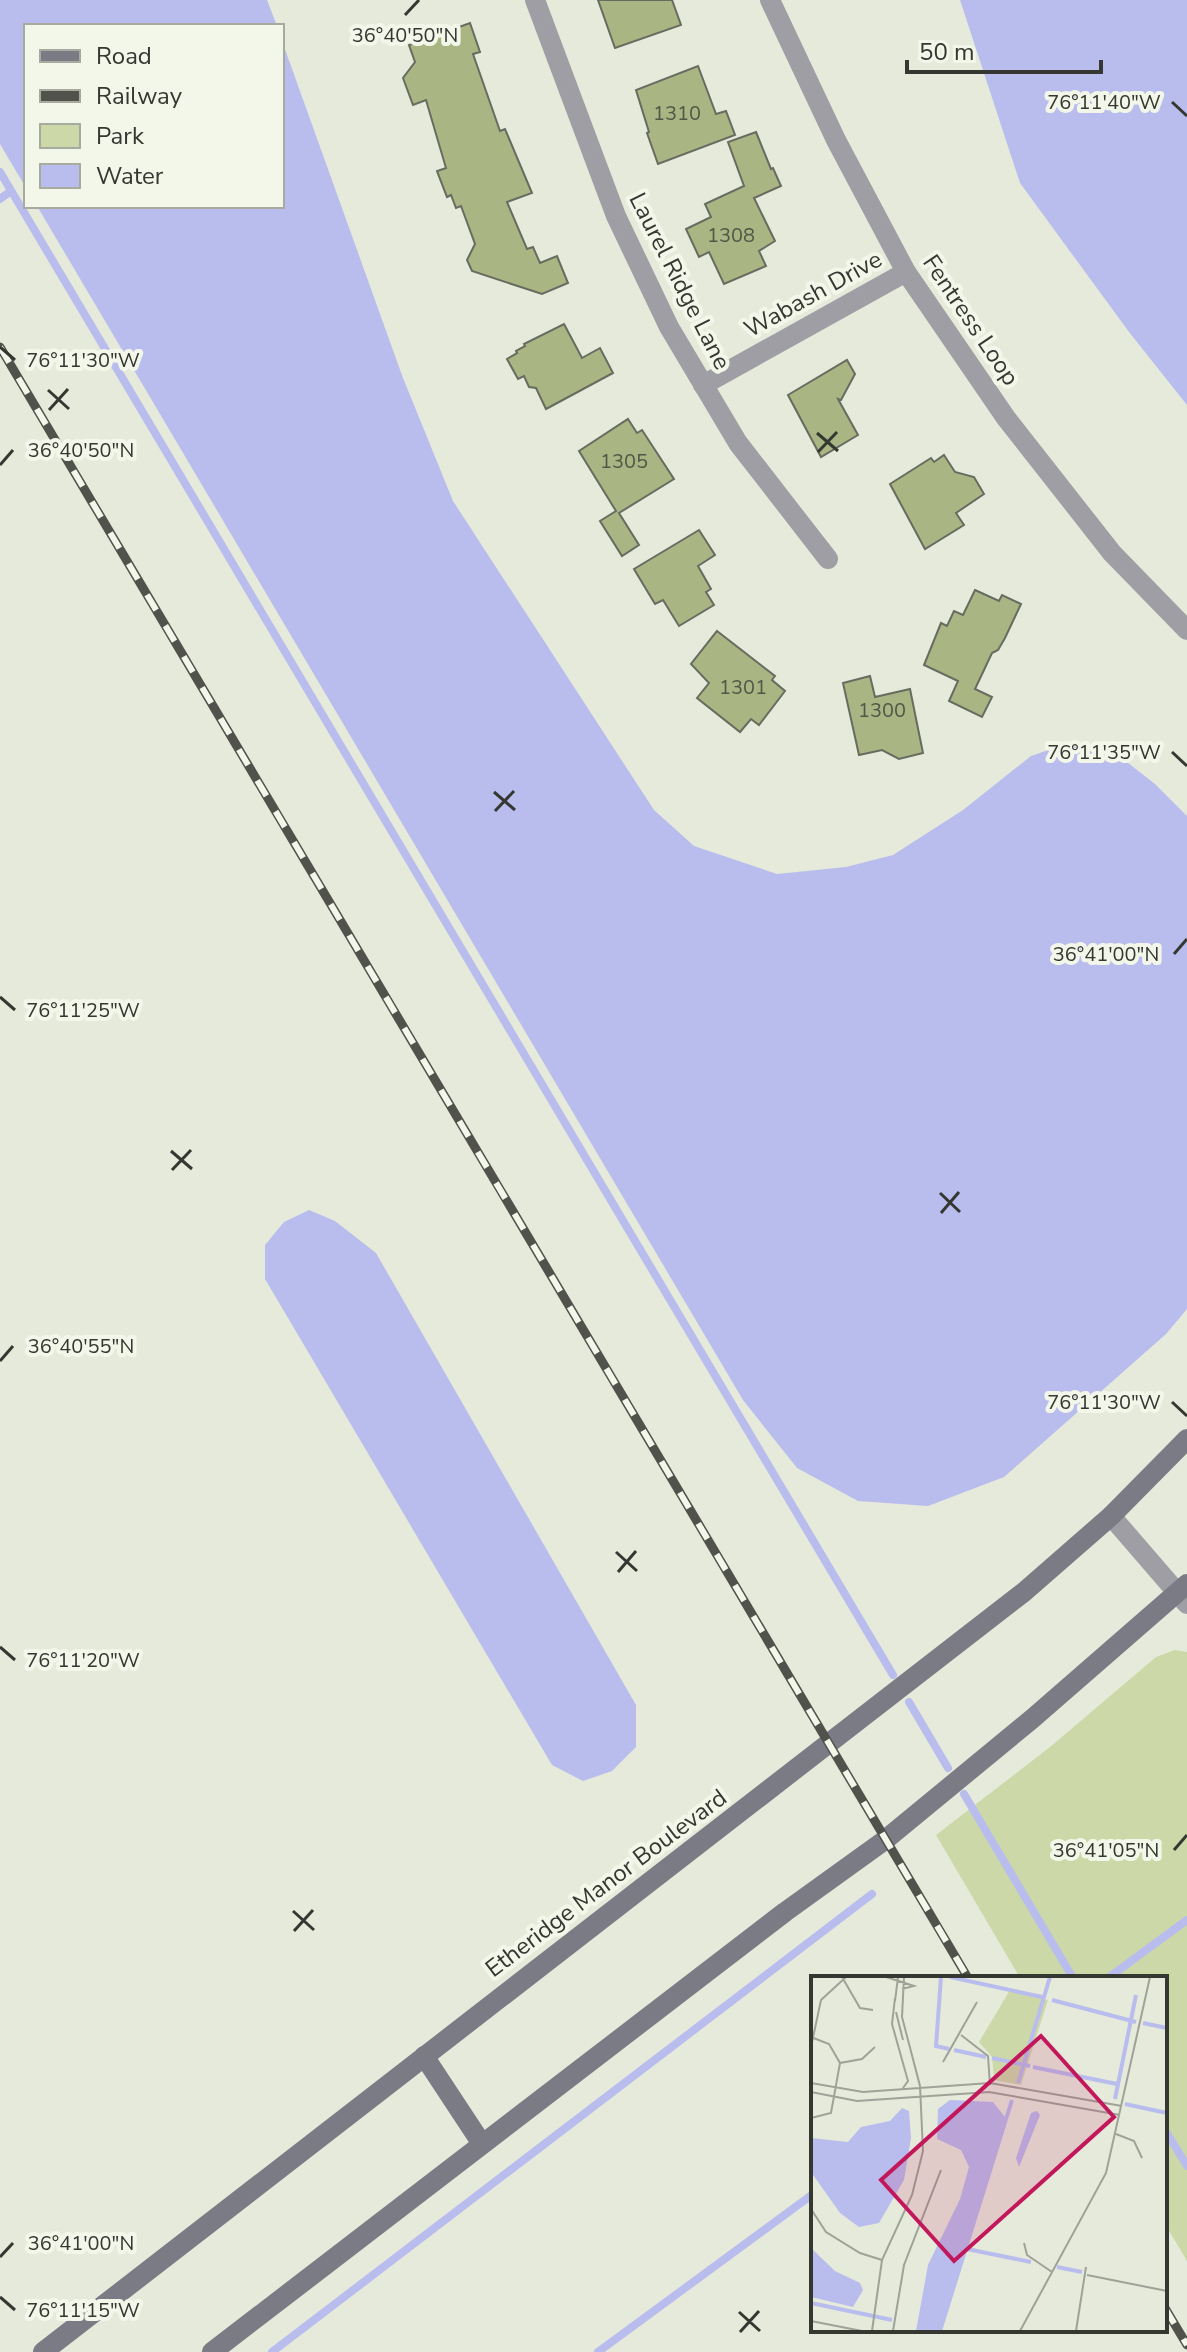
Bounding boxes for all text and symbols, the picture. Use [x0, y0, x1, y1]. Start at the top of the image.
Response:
text: 36°40'50"N [352, 22, 458, 49]
legend [24, 24, 284, 208]
scale bar [907, 24, 1101, 74]
text: 50 m [919, 36, 975, 68]
text: Road [96, 40, 152, 72]
text: Railway [96, 80, 183, 112]
text: 76°11'40"W [1047, 89, 1161, 116]
house number: 1310 [653, 100, 701, 127]
text: Park [96, 120, 145, 152]
text: Water [96, 160, 164, 192]
street label: Laurel Ridge Lane [622, 187, 738, 375]
house number: 1308 [707, 222, 755, 249]
street label: Wabash Drive [738, 243, 888, 345]
street label: Fentress Loop [915, 248, 1027, 392]
text: 76°11'30"W [26, 347, 140, 374]
text: 36°40'50"N [28, 437, 134, 464]
house number: 1305 [600, 448, 648, 475]
house number: 1301 [719, 674, 767, 701]
house number: 1300 [858, 697, 906, 724]
text: 76°11'35"W [1047, 739, 1161, 766]
text: 36°41'00"N [1053, 941, 1159, 968]
text: 76°11'25"W [26, 997, 140, 1024]
text: 36°40'55"N [28, 1333, 134, 1360]
text: 76°11'30"W [1047, 1389, 1161, 1416]
text: 76°11'20"W [26, 1647, 140, 1674]
street label: Etheridge Manor Boulevard [479, 1782, 733, 1984]
text: 36°41'05"N [1053, 1837, 1159, 1864]
inset map [811, 1976, 1167, 2332]
text: 36°41'00"N [28, 2230, 134, 2257]
text: 76°11'15"W [26, 2297, 140, 2324]

